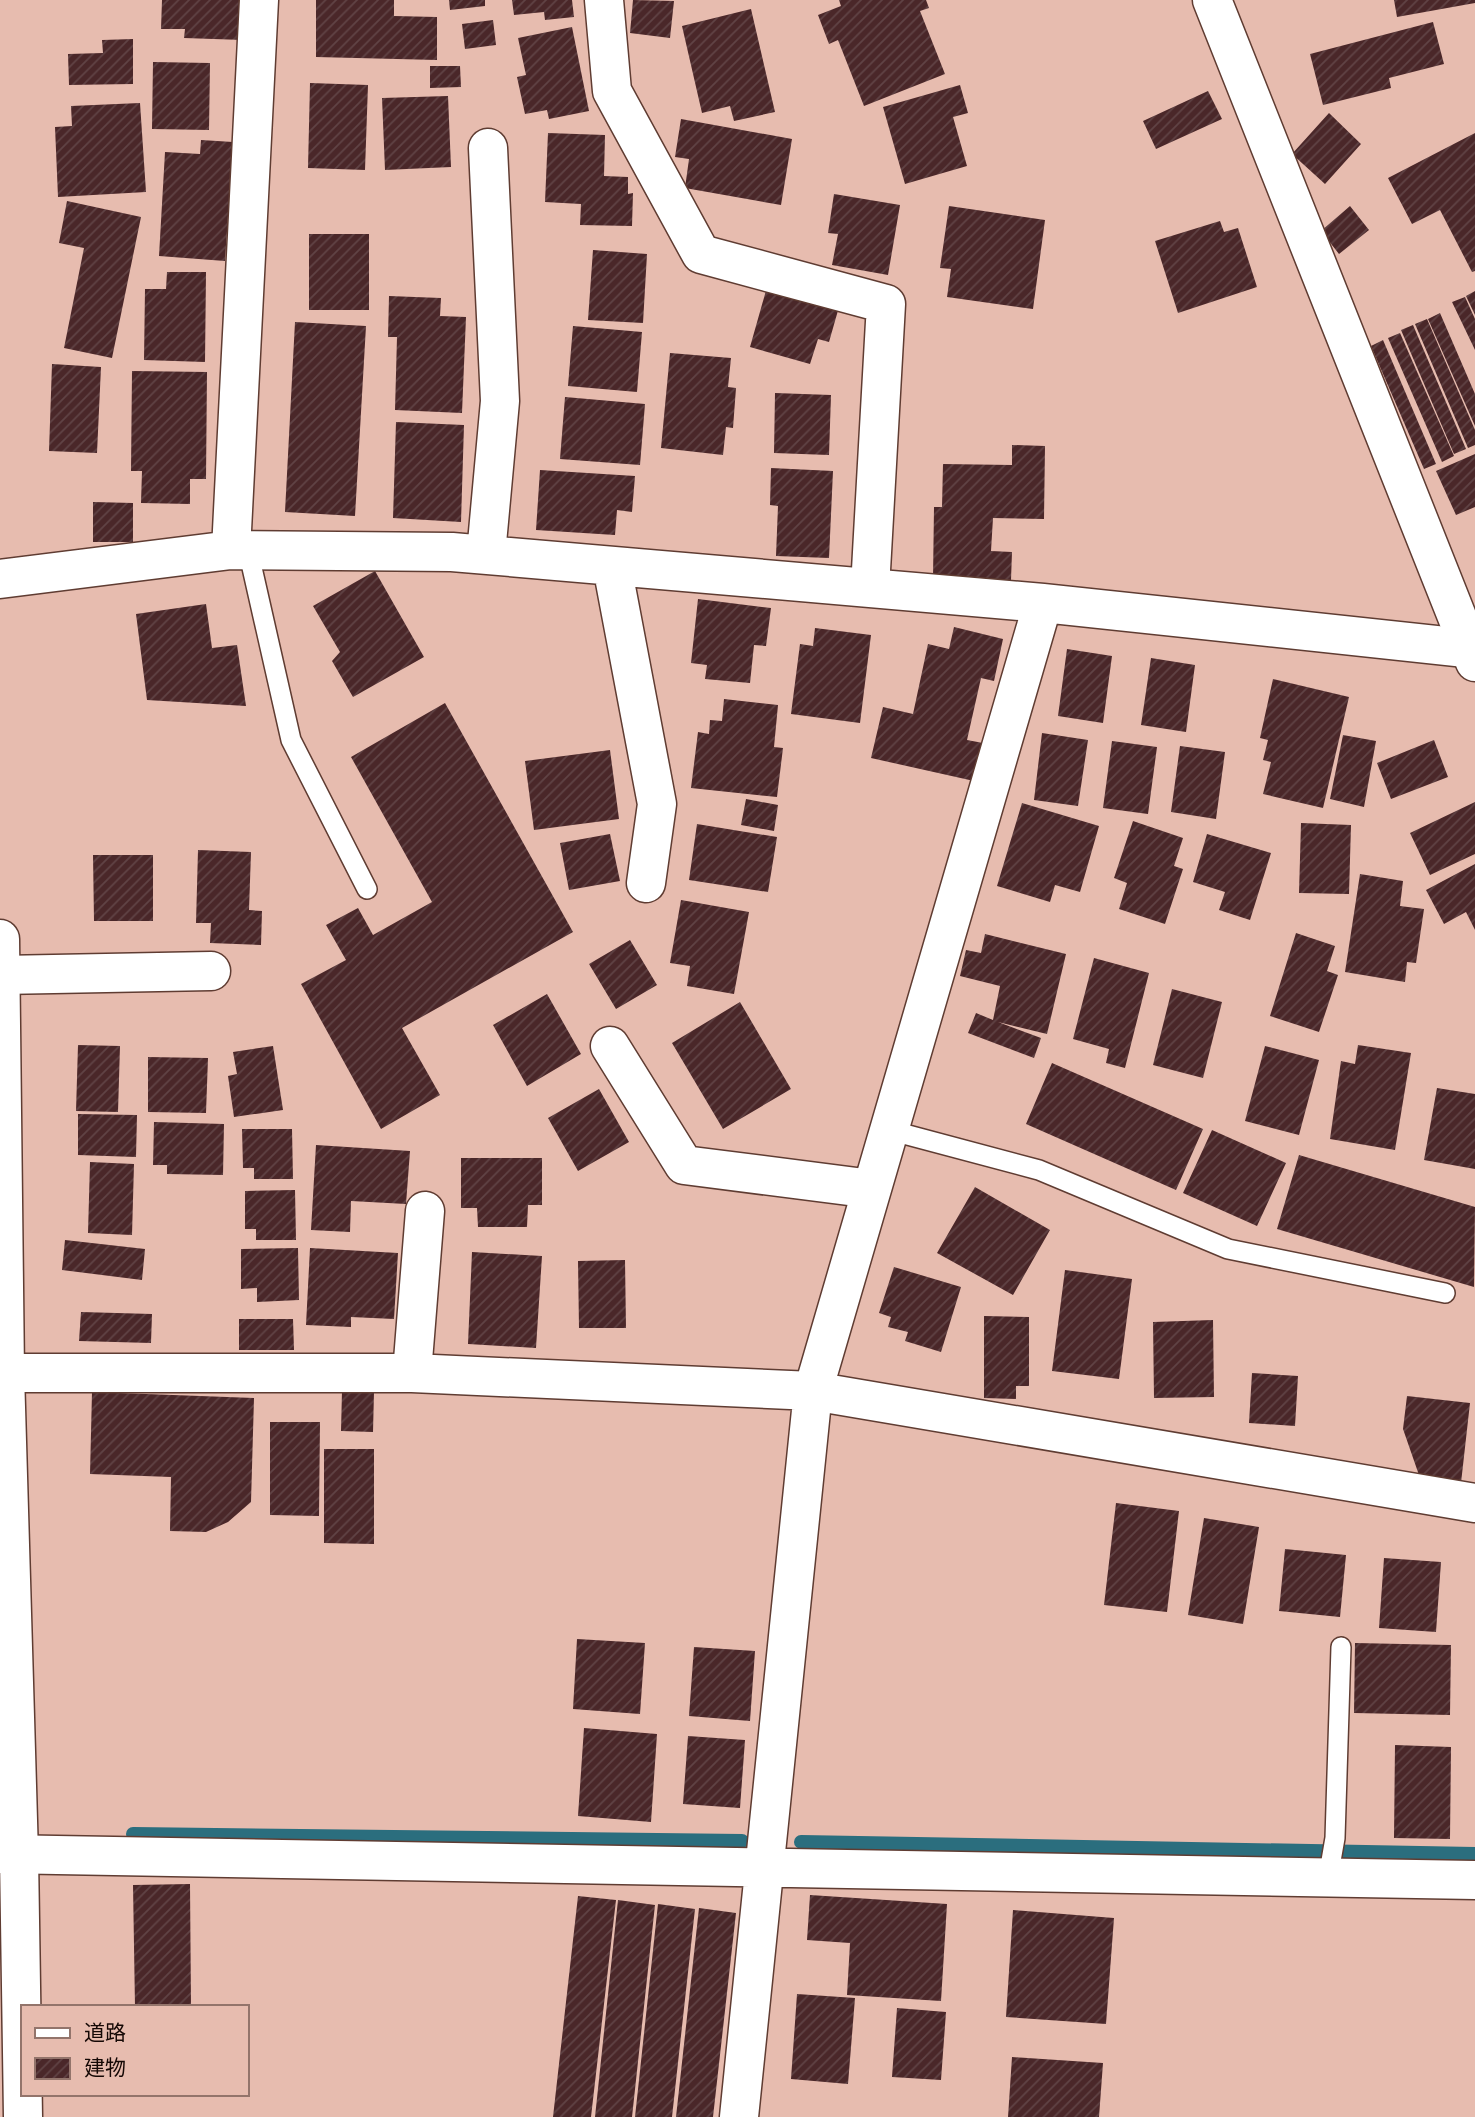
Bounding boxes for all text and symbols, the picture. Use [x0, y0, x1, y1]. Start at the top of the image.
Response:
legend [21, 2005, 248, 2096]
text: 道路 [84, 2021, 126, 2045]
text: 建物 [84, 2056, 126, 2080]

